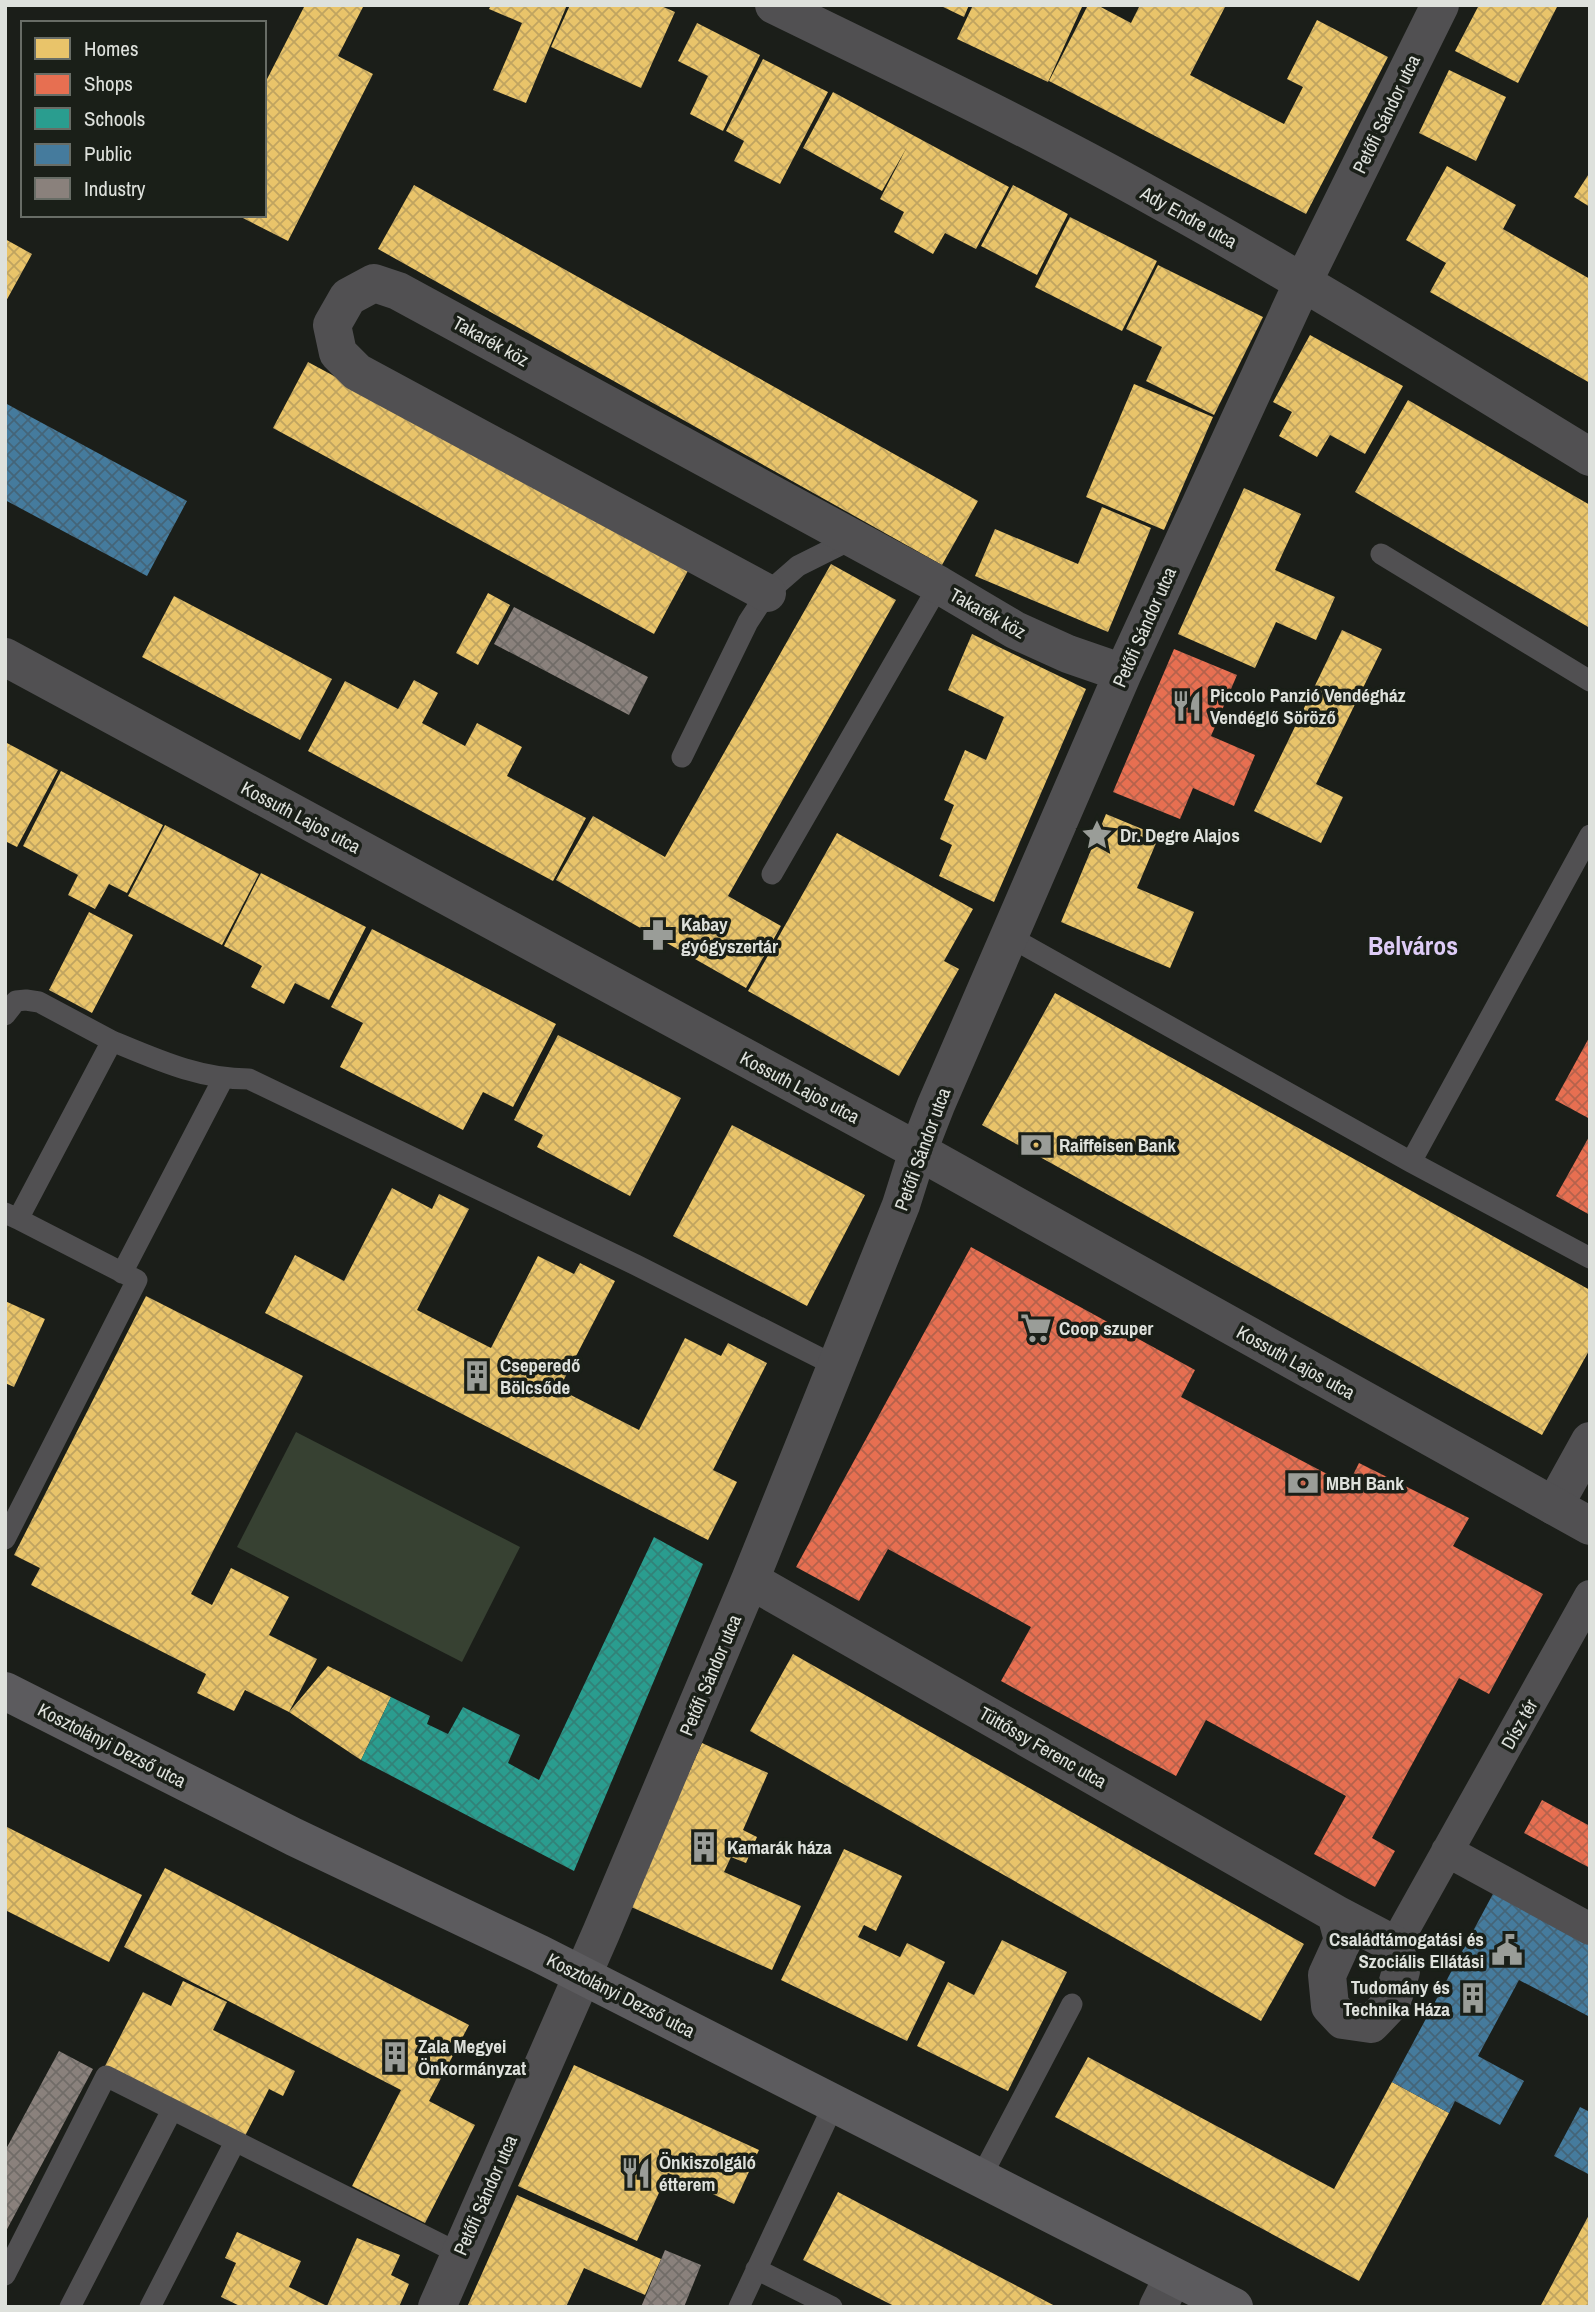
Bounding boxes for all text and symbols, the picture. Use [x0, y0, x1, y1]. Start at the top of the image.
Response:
legend [21, 21, 266, 217]
text: Homes [84, 34, 139, 63]
street label: Petőfi Sándor utca [1346, 50, 1426, 178]
text: Shops [84, 69, 133, 98]
text: Schools [84, 104, 145, 133]
text: Public [84, 139, 132, 168]
text: Industry [84, 174, 146, 203]
street label: Ady Endre utca [1135, 179, 1242, 254]
street label: Takarék köz [448, 309, 534, 373]
street label: Petőfi Sándor utca [1106, 562, 1182, 691]
street label: Takarék köz [945, 581, 1031, 645]
place label: Piccolo Panzió Vendégház Vendéglő Söröző [1210, 682, 1406, 730]
restaurant icon: Piccolo Panzió Vendégház Vendéglő Söröző [1170, 689, 1204, 723]
street label: Kossuth Lajos utca [237, 775, 366, 860]
place icon: Dr. Degre Alajos [1080, 818, 1114, 852]
place label: Dr. Degre Alajos [1120, 822, 1240, 848]
place label: Kabay gyógyszertár [681, 911, 778, 959]
pharmacy icon: Kabay gyógyszertár [641, 918, 675, 952]
district label: Belváros [1368, 928, 1458, 963]
street label: Kossuth Lajos utca [736, 1045, 865, 1130]
street label: Petőfi Sándor utca [888, 1084, 956, 1214]
bank icon: Raiffeisen Bank [1019, 1128, 1053, 1162]
place label: Raiffeisen Bank [1059, 1132, 1176, 1158]
supermarket icon: Coop szuper [1019, 1311, 1053, 1345]
place label: Coop szuper [1059, 1315, 1153, 1341]
street label: Kossuth Lajos utca [1232, 1319, 1360, 1405]
place label: Cseperedő Bölcsőde [500, 1352, 581, 1400]
building icon: Cseperedő Bölcsőde [460, 1359, 494, 1393]
bank icon: MBH Bank [1286, 1466, 1320, 1500]
place label: MBH Bank [1326, 1470, 1404, 1496]
street label: Petőfi Sándor utca [673, 1610, 747, 1739]
street label: Dísz tér [1495, 1694, 1544, 1754]
street label: Kosztolányi Dezső utca [34, 1696, 191, 1794]
street label: Tüttőssy Ferenc utca [974, 1700, 1112, 1794]
building icon: Kamarák háza [687, 1830, 721, 1864]
place label: Kamarák háza [727, 1834, 832, 1860]
place label: Családtámogatási és Szociális Ellátási [1329, 1926, 1484, 1974]
public building icon: Családtámogatási és Szociális Ellátási [1490, 1933, 1524, 1967]
street label: Kosztolányi Dezső utca [543, 1946, 700, 2044]
place label: Tudomány és Technika Háza [1343, 1974, 1450, 2022]
building icon: Tudomány és Technika Háza [1456, 1981, 1490, 2015]
place label: Zala Megyei Önkormányzat [418, 2033, 526, 2081]
building icon: Zala Megyei Önkormányzat [378, 2040, 412, 2074]
street label: Petőfi Sándor utca [447, 2130, 523, 2259]
place label: Önkiszolgáló étterem [659, 2149, 756, 2197]
restaurant icon: Önkiszolgáló étterem [619, 2156, 653, 2190]

